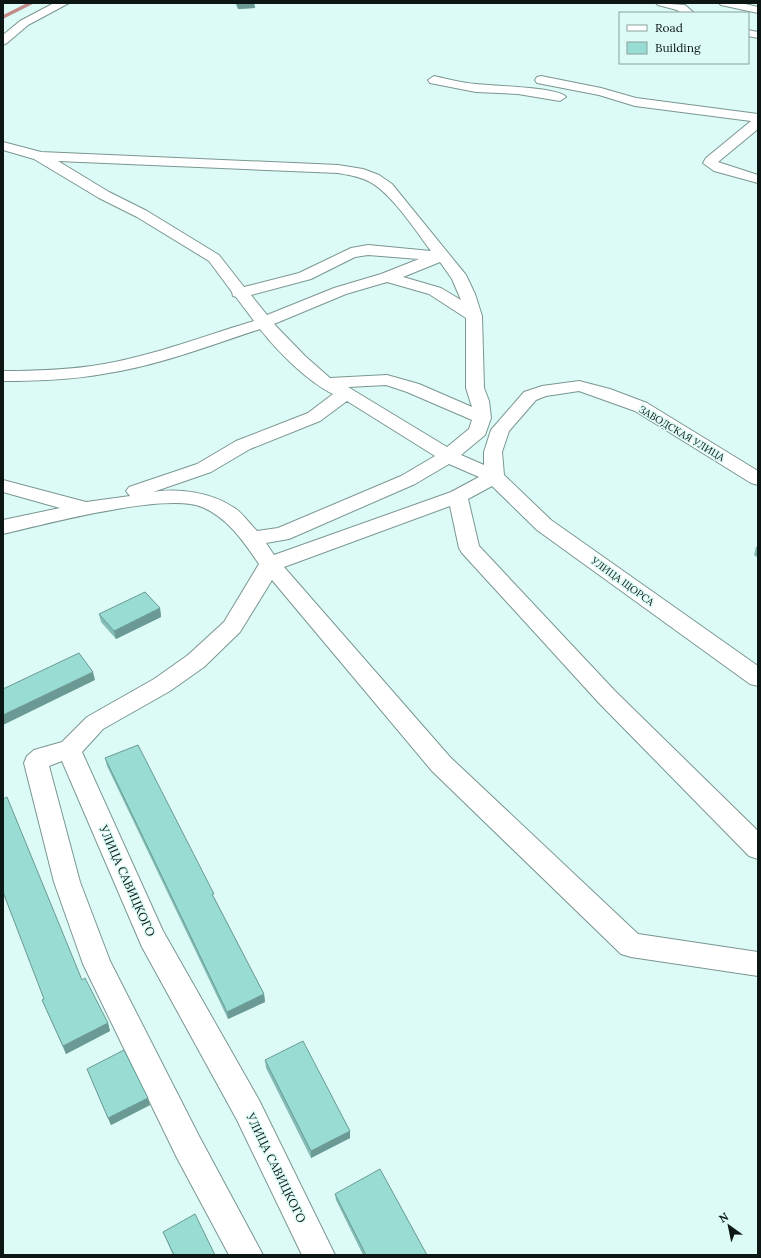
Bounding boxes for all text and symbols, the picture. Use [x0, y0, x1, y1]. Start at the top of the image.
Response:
legend [619, 12, 749, 64]
text: Road [655, 20, 683, 35]
text: Building [655, 40, 701, 55]
street label: ЗАВОДСКАЯ УЛИЦА [637, 403, 728, 465]
street label: УЛИЦА ЩОРСА [588, 554, 657, 609]
street label: УЛИЦА САВИЦКОГО [96, 822, 159, 939]
street label: УЛИЦА САВИЦКОГО [243, 1110, 309, 1225]
north arrow [709, 1206, 749, 1246]
text: N [716, 1209, 731, 1226]

